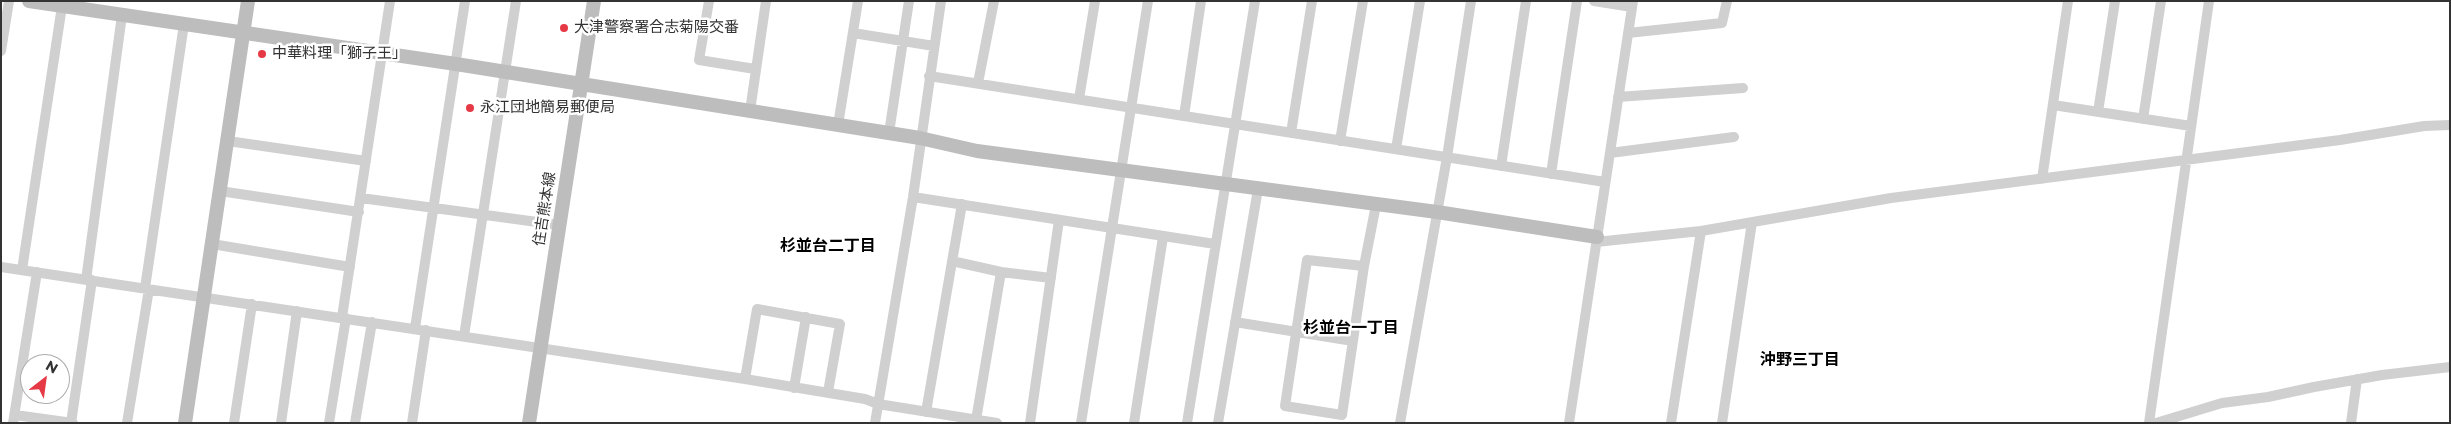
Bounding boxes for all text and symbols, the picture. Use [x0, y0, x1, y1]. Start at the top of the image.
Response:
place label: 大津警察署合志菊陽交番 [574, 19, 739, 37]
marker: 大津警察署合志菊陽交番 [558, 22, 570, 34]
place label: 中華料理「獅子王」 [272, 45, 407, 63]
marker: 中華料理「獅子王」 [256, 48, 268, 60]
place label: 永江団地簡易郵便局 [480, 99, 615, 117]
marker: 永江団地簡易郵便局 [464, 102, 476, 114]
street label: 住吉熊本線 [530, 171, 560, 247]
district label: 杉並台二丁目 [780, 236, 876, 256]
district label: 杉並台一丁目 [1303, 318, 1399, 338]
district label: 沖野三丁目 [1760, 350, 1840, 370]
north arrow [20, 354, 70, 404]
text: N [43, 356, 61, 377]

